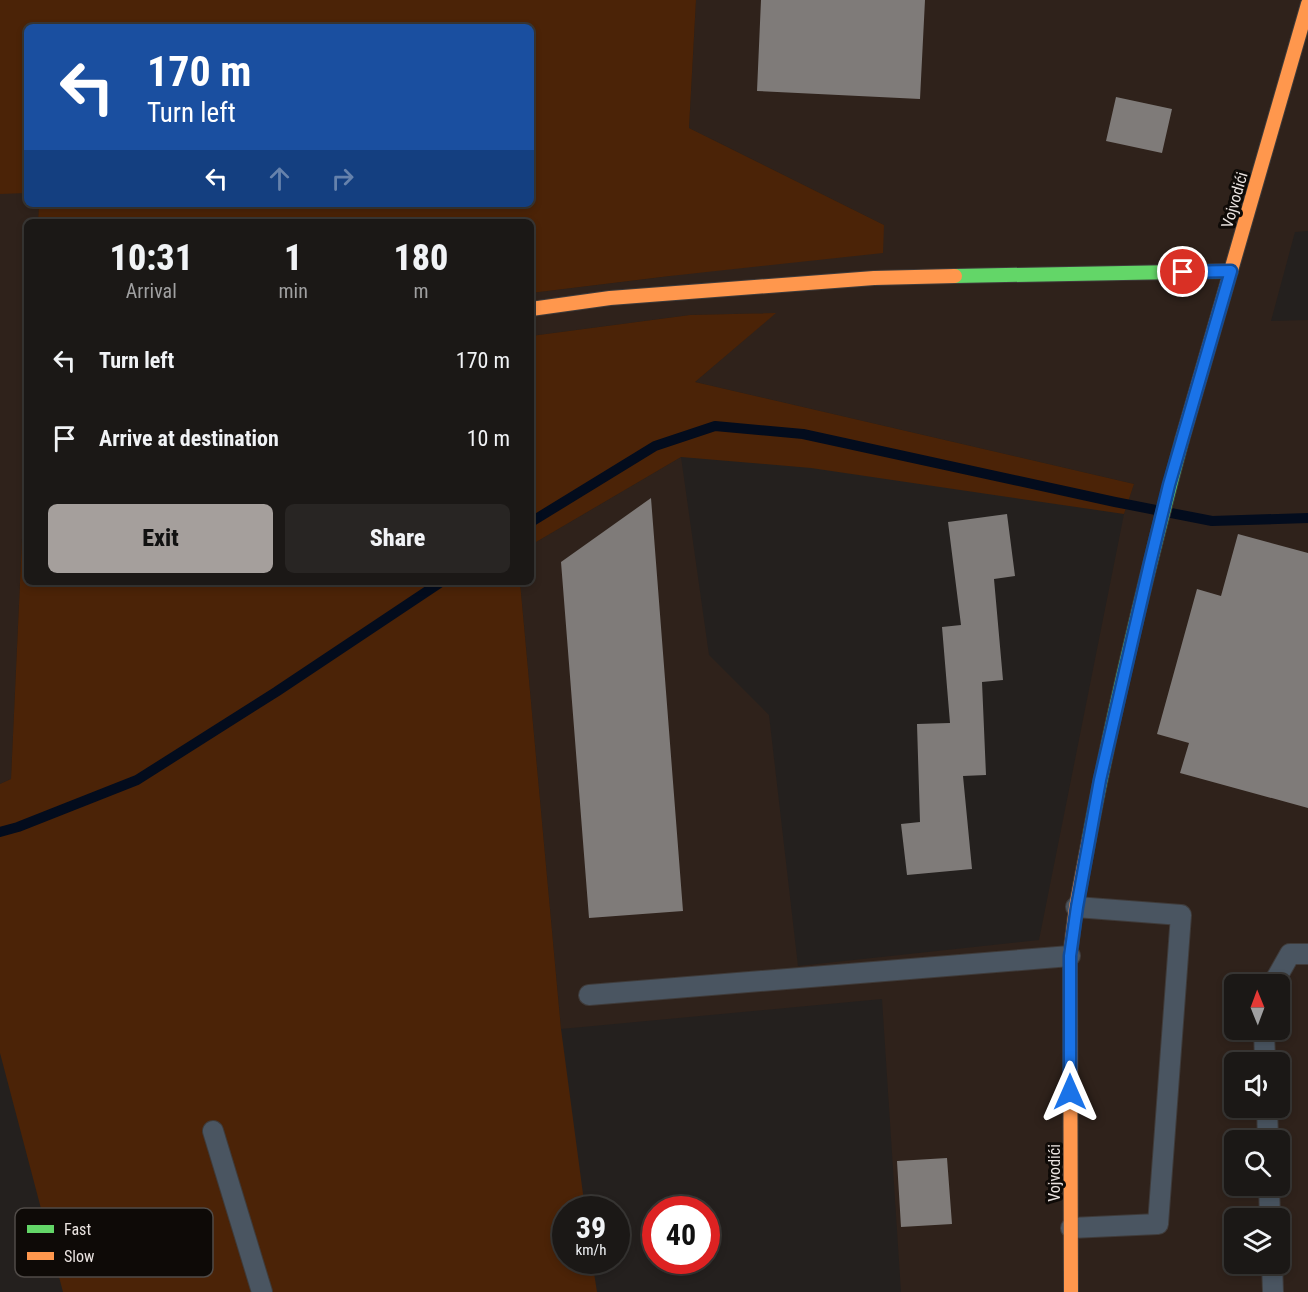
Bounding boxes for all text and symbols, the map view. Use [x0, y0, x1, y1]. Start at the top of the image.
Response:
text: 170 m [147, 47, 252, 96]
icon: left [48, 48, 126, 126]
text: Turn left [147, 97, 236, 129]
icon: left [200, 162, 233, 195]
icon: ahead [263, 162, 296, 195]
icon: right [326, 162, 359, 195]
street label: Vojvodići [1217, 170, 1252, 230]
text: 10:31 [110, 237, 193, 279]
text: 1 [284, 237, 302, 279]
text: 180 [393, 237, 448, 279]
pin [1157, 246, 1208, 297]
icon: arrive [1166, 255, 1199, 288]
text: Arrival [126, 279, 177, 303]
text: min [279, 279, 308, 303]
text: m [413, 279, 428, 303]
icon: left [48, 344, 81, 377]
text: Turn left [99, 348, 174, 373]
text: 170 m [456, 348, 510, 373]
icon: arrive [48, 422, 81, 455]
text: Arrive at destination [99, 426, 279, 451]
text: 10 m [467, 426, 510, 451]
button: Exit [48, 504, 273, 573]
button: Share [285, 504, 510, 573]
north arrow [1224, 974, 1290, 1040]
map controls [1224, 974, 1290, 1274]
button: sound [1224, 1052, 1290, 1118]
position arrow [1038, 1060, 1102, 1124]
button: search [1224, 1130, 1290, 1196]
street label: Vojvodići [1045, 1144, 1064, 1202]
speed limit sign: 40 [642, 1196, 720, 1274]
legend [15, 1208, 213, 1277]
button: layers [1224, 1208, 1290, 1274]
text: 39 [576, 1210, 606, 1245]
text: Fast [64, 1220, 91, 1239]
text: km/h [576, 1241, 606, 1259]
text: Slow [64, 1247, 94, 1266]

